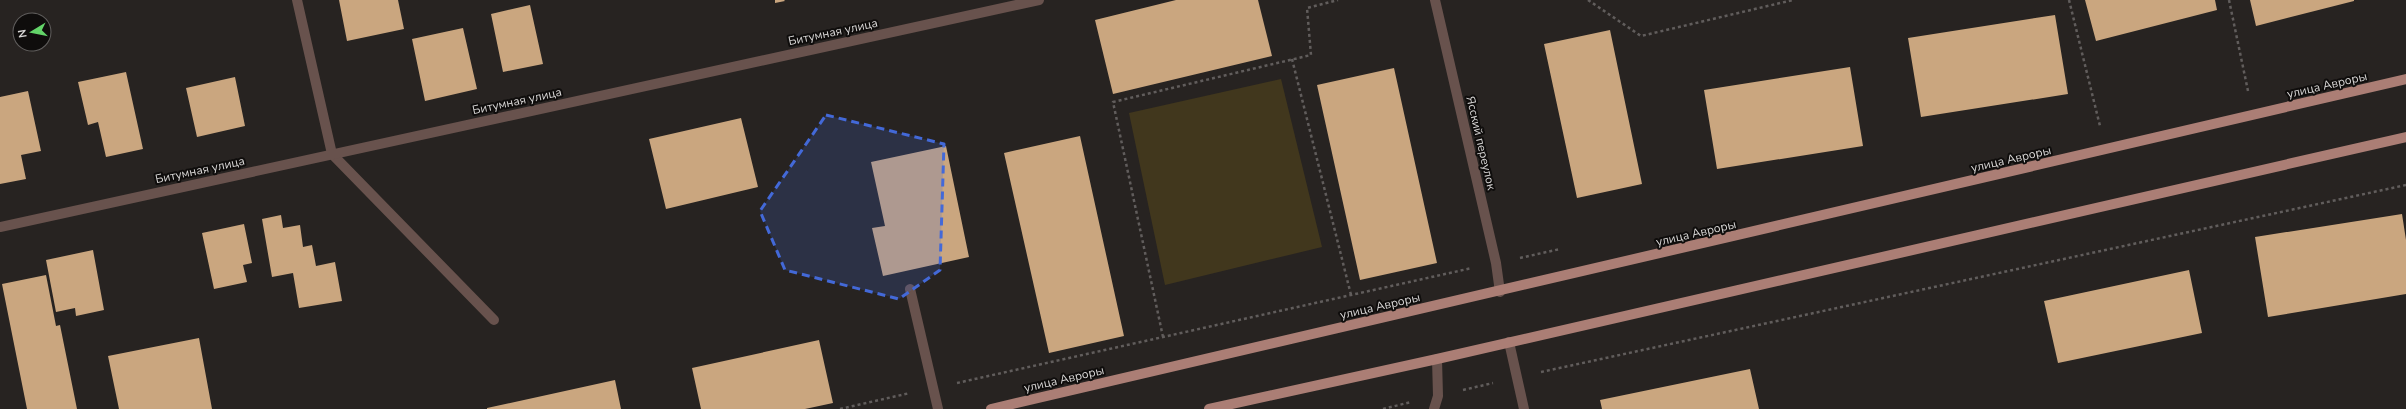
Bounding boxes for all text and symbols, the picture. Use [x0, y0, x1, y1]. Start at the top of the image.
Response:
north arrow [12, 12, 52, 52]
street label: Битумная улица [787, 15, 879, 49]
text: N [15, 28, 31, 39]
street label: улица Авроры [2285, 68, 2369, 102]
street label: Битумная улица [471, 84, 563, 118]
street label: Ясский переулок [1462, 95, 1500, 192]
street label: улица Авроры [1969, 142, 2053, 176]
street label: Битумная улица [154, 153, 246, 187]
street label: улица Авроры [1654, 216, 1738, 250]
street label: улица Авроры [1338, 289, 1422, 323]
street label: улица Авроры [1022, 362, 1106, 396]

